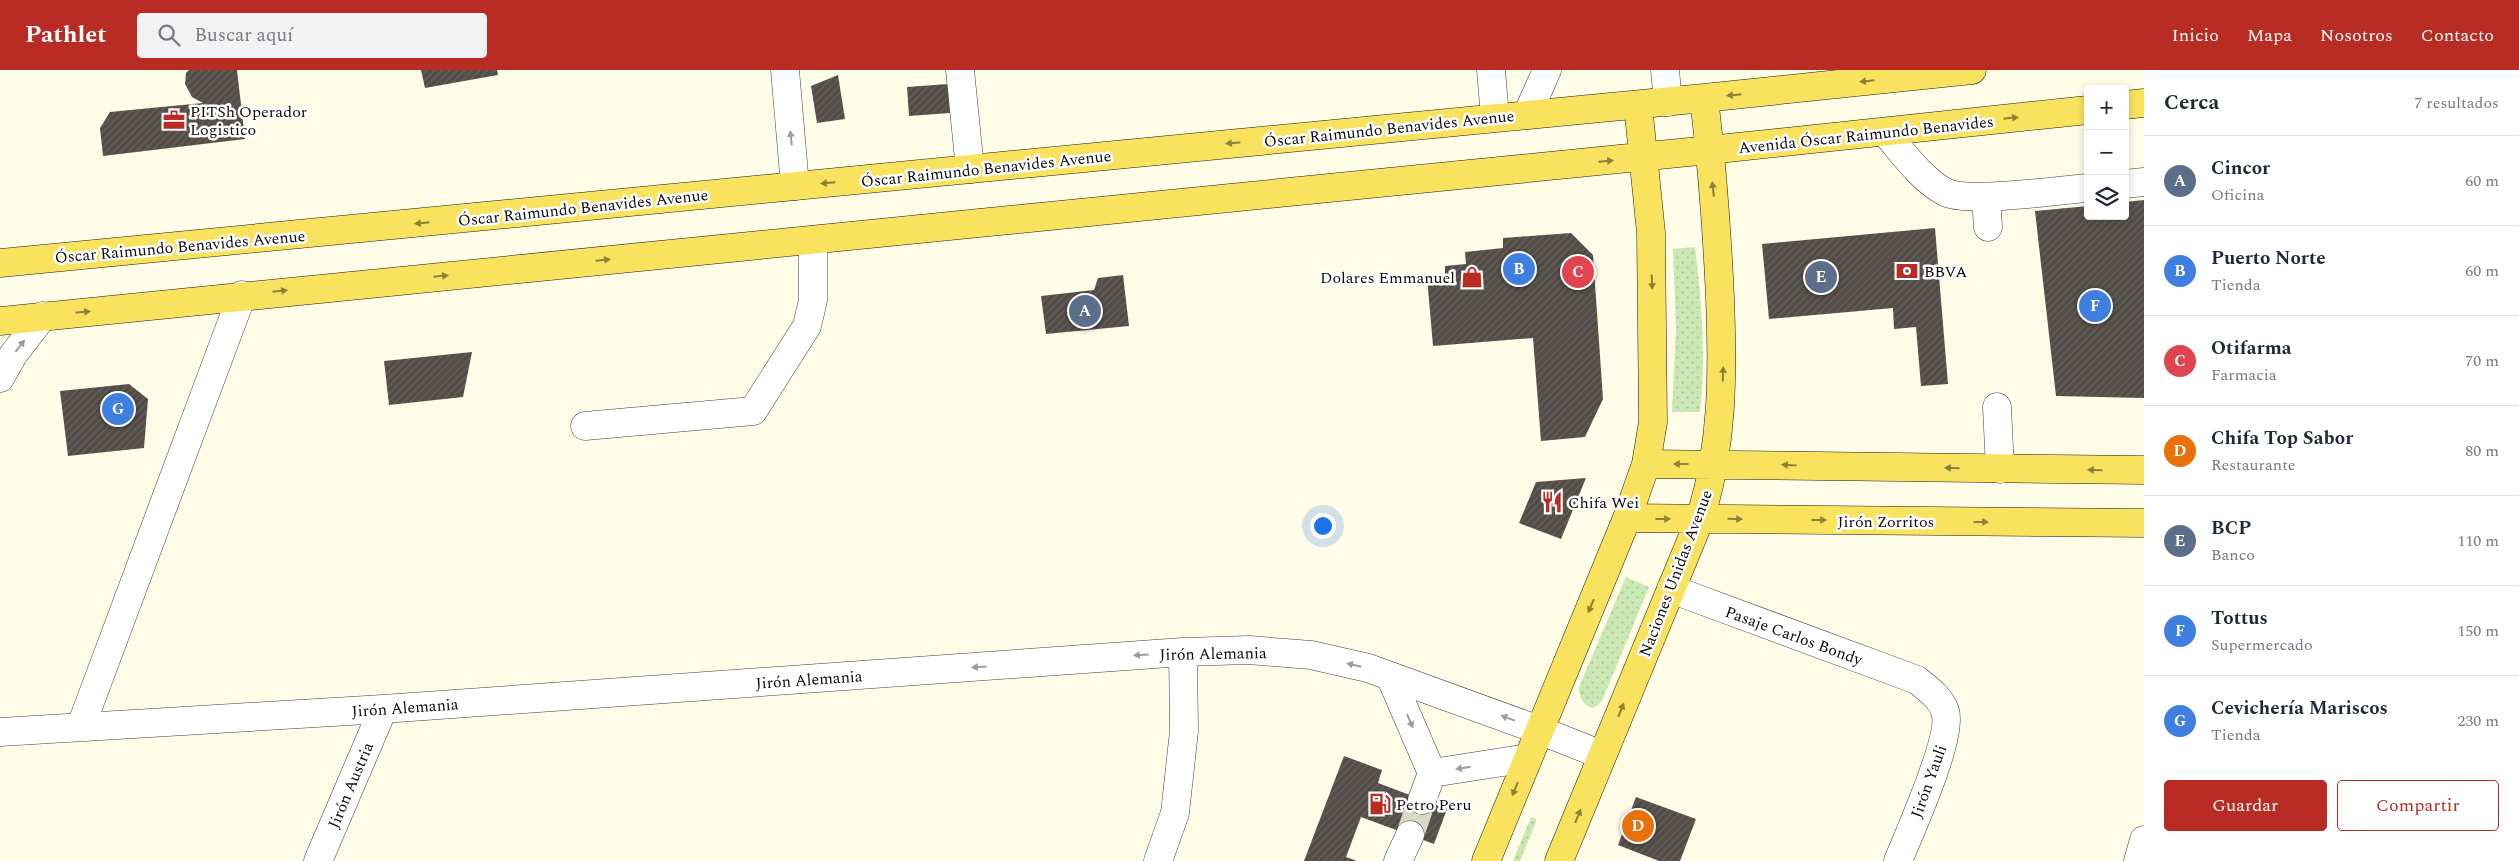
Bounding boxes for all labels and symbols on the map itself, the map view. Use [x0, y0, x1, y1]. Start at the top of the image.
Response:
one-way arrow [1858, 77, 1874, 85]
one-way arrow [1726, 91, 1742, 99]
place label: PITSh Operador Logistico [190, 100, 307, 142]
street label: Óscar Raimundo Benavides Avenue [1263, 104, 1515, 154]
office icon: PITSh Operador Logistico [161, 107, 187, 133]
street label: Avenida Óscar Raimundo Benavides [1737, 110, 1995, 160]
one-way arrow [2003, 114, 2019, 122]
one-way arrow [787, 129, 795, 145]
one-way arrow [1225, 139, 1241, 147]
street label: Óscar Raimundo Benavides Avenue [860, 144, 1112, 194]
one-way arrow [1598, 156, 1614, 164]
one-way arrow [820, 179, 836, 187]
one-way arrow [1709, 181, 1717, 197]
street label: Óscar Raimundo Benavides Avenue [457, 183, 709, 233]
one-way arrow [414, 219, 430, 227]
street label: Óscar Raimundo Benavides Avenue [54, 224, 306, 270]
pin: B [1503, 250, 1535, 288]
pin: C [1562, 253, 1594, 291]
one-way arrow [595, 256, 611, 264]
pin: E [1805, 258, 1837, 296]
bank icon: BBVA [1894, 258, 1920, 284]
place label: BBVA [1924, 260, 1967, 284]
shop icon: Dolares Emmanuel [1459, 264, 1485, 290]
place label: Dolares Emmanuel [1320, 266, 1455, 290]
one-way arrow [434, 272, 450, 280]
one-way arrow [1648, 274, 1656, 290]
one-way arrow [272, 287, 288, 295]
pin: F [2079, 287, 2111, 325]
pin: A [1069, 292, 1101, 330]
one-way arrow [76, 308, 92, 316]
one-way arrow [14, 340, 25, 353]
one-way arrow [1719, 365, 1727, 381]
pin: G [102, 390, 134, 428]
one-way arrow [1672, 460, 1688, 468]
one-way arrow [1781, 461, 1797, 469]
one-way arrow [1943, 464, 1959, 472]
one-way arrow [2087, 466, 2103, 474]
street label: Naciones Unidas Avenue [1633, 486, 1719, 660]
restaurant icon: Chifa Wei [1539, 489, 1565, 515]
place label: Chifa Wei [1568, 491, 1639, 515]
street label: Jirón Zorritos [1838, 510, 1934, 534]
your location [1310, 513, 1336, 539]
one-way arrow [1656, 515, 1672, 523]
one-way arrow [1727, 516, 1743, 524]
one-way arrow [1811, 517, 1827, 525]
one-way arrow [1974, 518, 1990, 526]
one-way arrow [1586, 599, 1594, 613]
street label: Pasaje Carlos Bondy [1722, 600, 1867, 672]
street label: Jirón Alemania [1159, 641, 1267, 667]
one-way arrow [1133, 651, 1149, 659]
one-way arrow [1347, 661, 1362, 669]
one-way arrow [971, 663, 987, 671]
street label: Jirón Alemania [755, 664, 864, 696]
street label: Jirón Alemania [351, 692, 460, 724]
one-way arrow [1617, 703, 1625, 717]
one-way arrow [1406, 714, 1414, 728]
one-way arrow [1500, 714, 1515, 722]
street label: Jirón Austria [322, 738, 380, 832]
street label: Jirón Yauli [1905, 741, 1953, 821]
one-way arrow [1454, 765, 1470, 773]
one-way arrow [1511, 782, 1519, 796]
fuel station icon: Petro Peru [1367, 791, 1393, 817]
place label: Petro Peru [1396, 793, 1471, 817]
pin: D [1622, 807, 1654, 845]
one-way arrow [1574, 809, 1582, 823]

